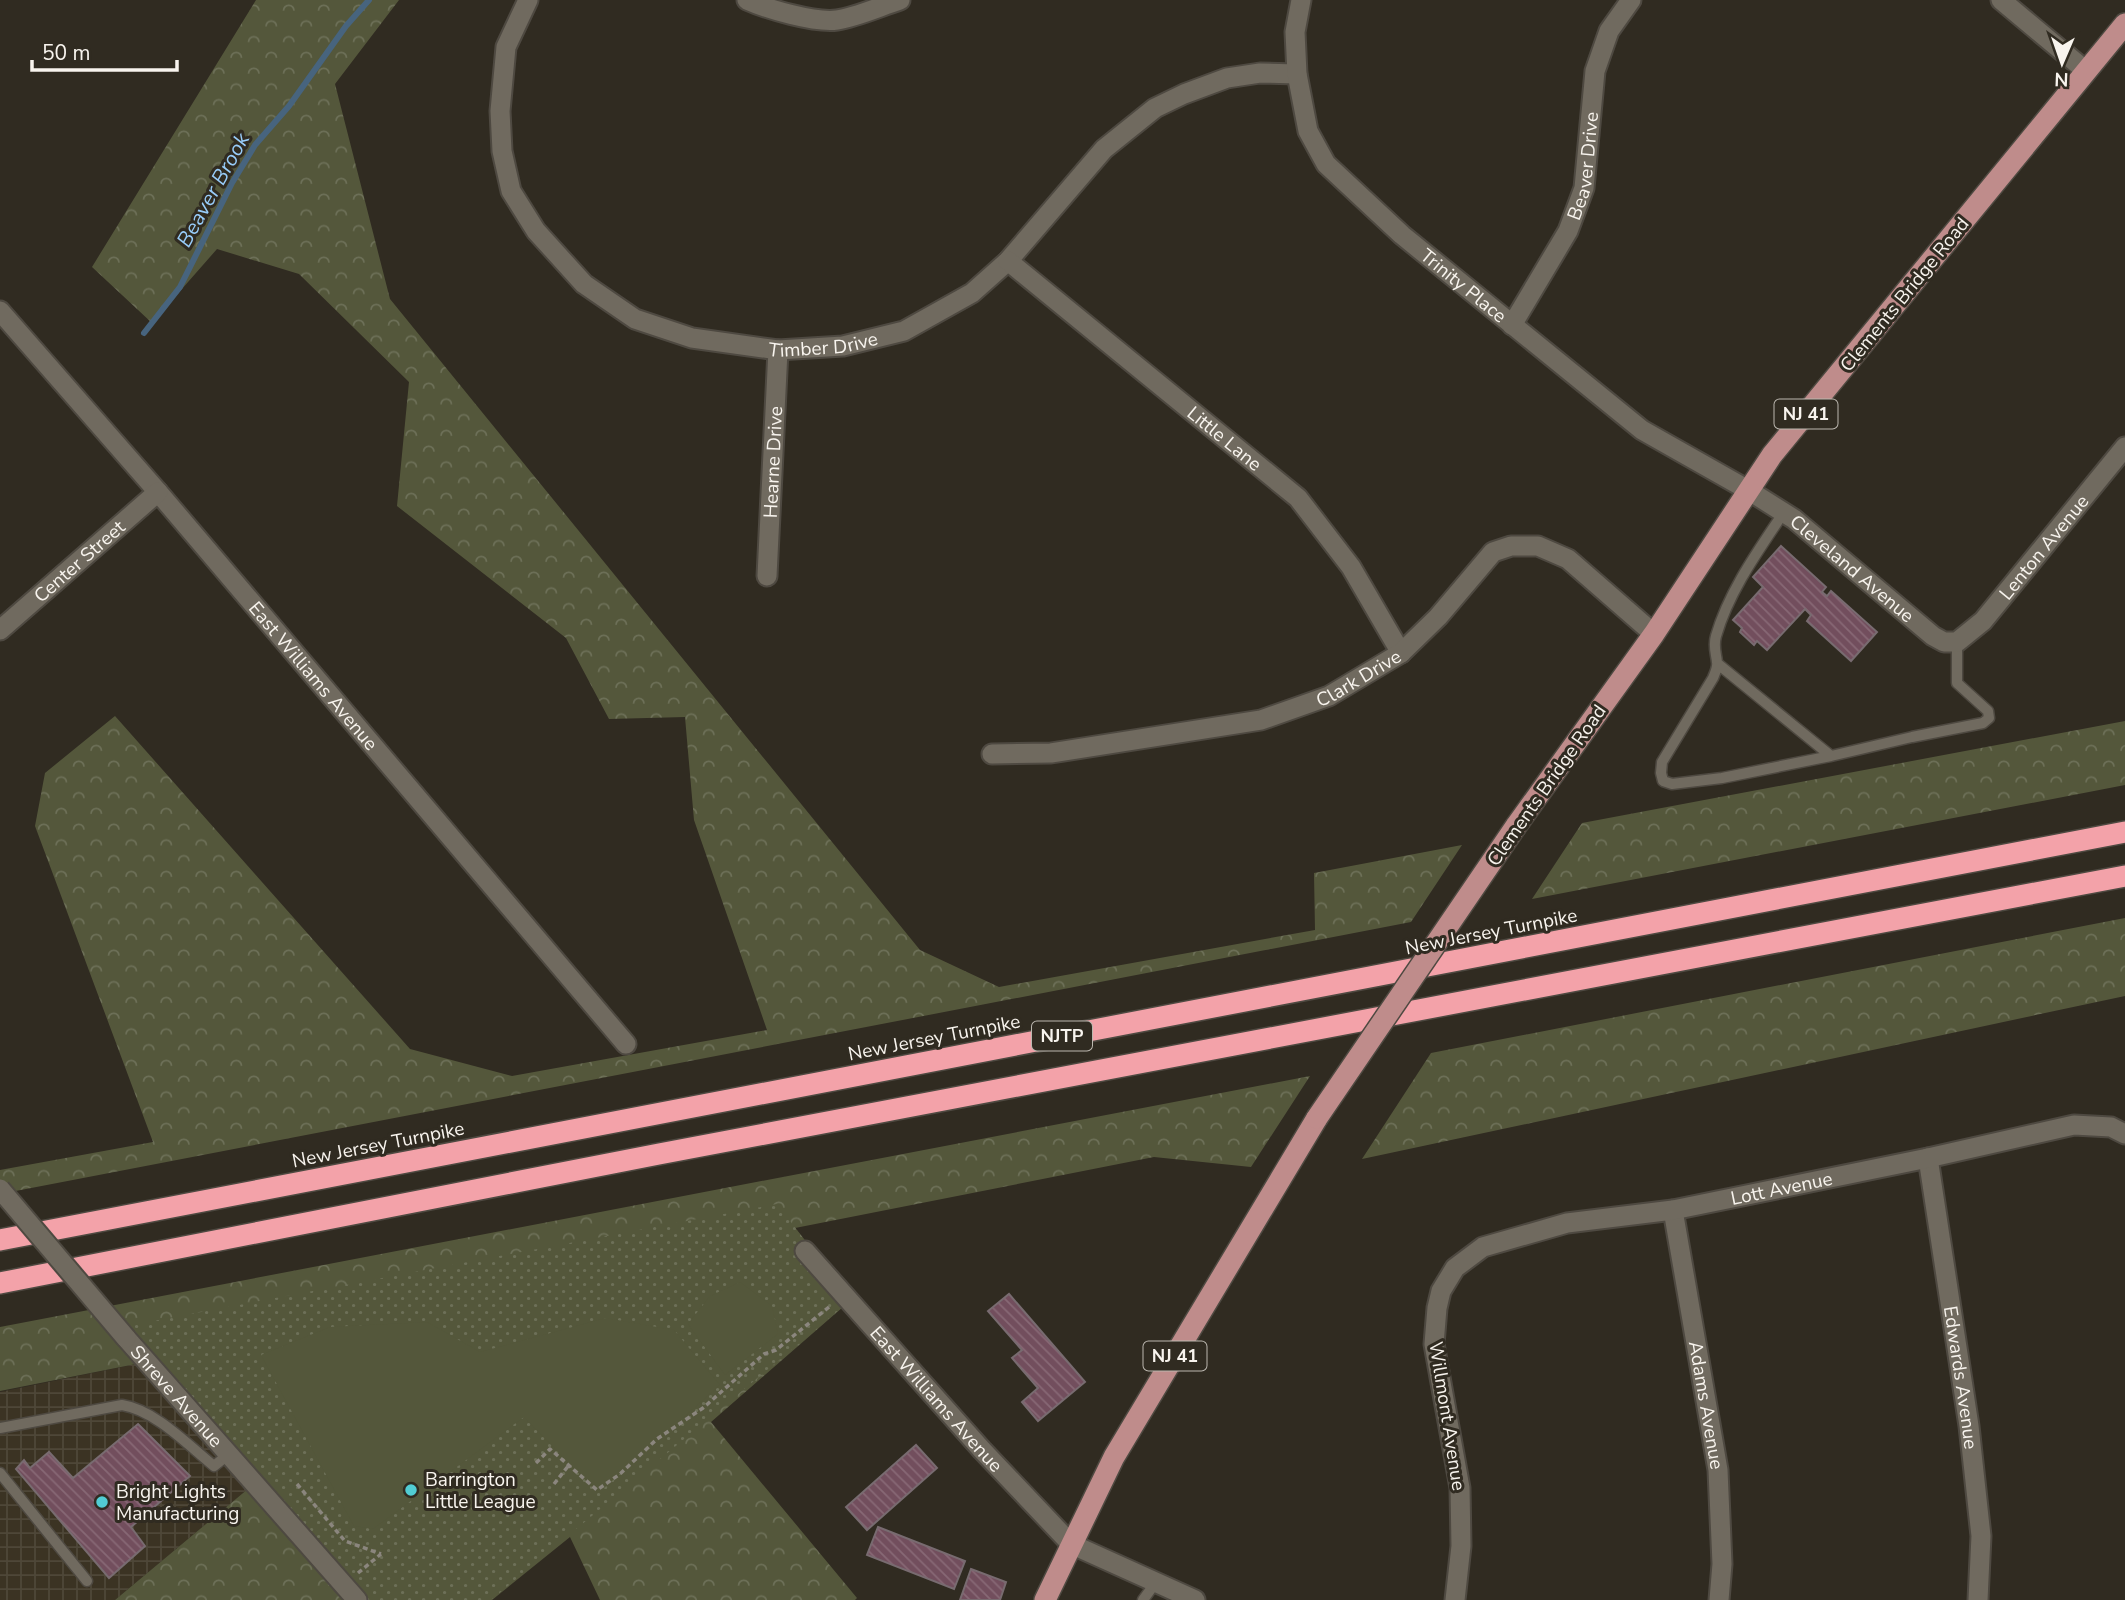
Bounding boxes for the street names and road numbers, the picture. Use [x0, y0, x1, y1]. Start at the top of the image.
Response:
street label: Beaver Drive [1561, 111, 1605, 224]
street label: Clements Bridge Road [1834, 212, 1975, 377]
street label: Trinity Place [1415, 243, 1512, 329]
street label: Timber Drive [766, 326, 881, 364]
road number: NJ 41 [1774, 400, 1838, 428]
street label: Little Lane [1181, 401, 1267, 477]
street label: Hearne Drive [758, 405, 789, 519]
street label: Lenton Avenue [1994, 489, 2095, 606]
street label: Cleveland Avenue [1784, 509, 1920, 629]
street label: Center Street [29, 514, 131, 609]
street label: East Williams Avenue [242, 596, 384, 756]
street label: Clark Drive [1313, 644, 1406, 714]
street label: Clements Bridge Road [1481, 700, 1612, 872]
street label: New Jersey Turnpike [1403, 903, 1579, 961]
street label: New Jersey Turnpike [846, 1009, 1022, 1067]
road number: NJTP [1032, 1021, 1092, 1050]
street label: New Jersey Turnpike [290, 1116, 466, 1174]
street label: Lott Avenue [1728, 1166, 1835, 1212]
street label: Edwards Avenue [1937, 1304, 1983, 1450]
street label: East Williams Avenue [864, 1321, 1008, 1478]
street label: Adams Avenue [1682, 1339, 1730, 1471]
street label: Shreve Avenue [124, 1340, 228, 1453]
street label: Willmont Avenue [1422, 1340, 1472, 1492]
road number: NJ 41 [1144, 1342, 1206, 1371]

